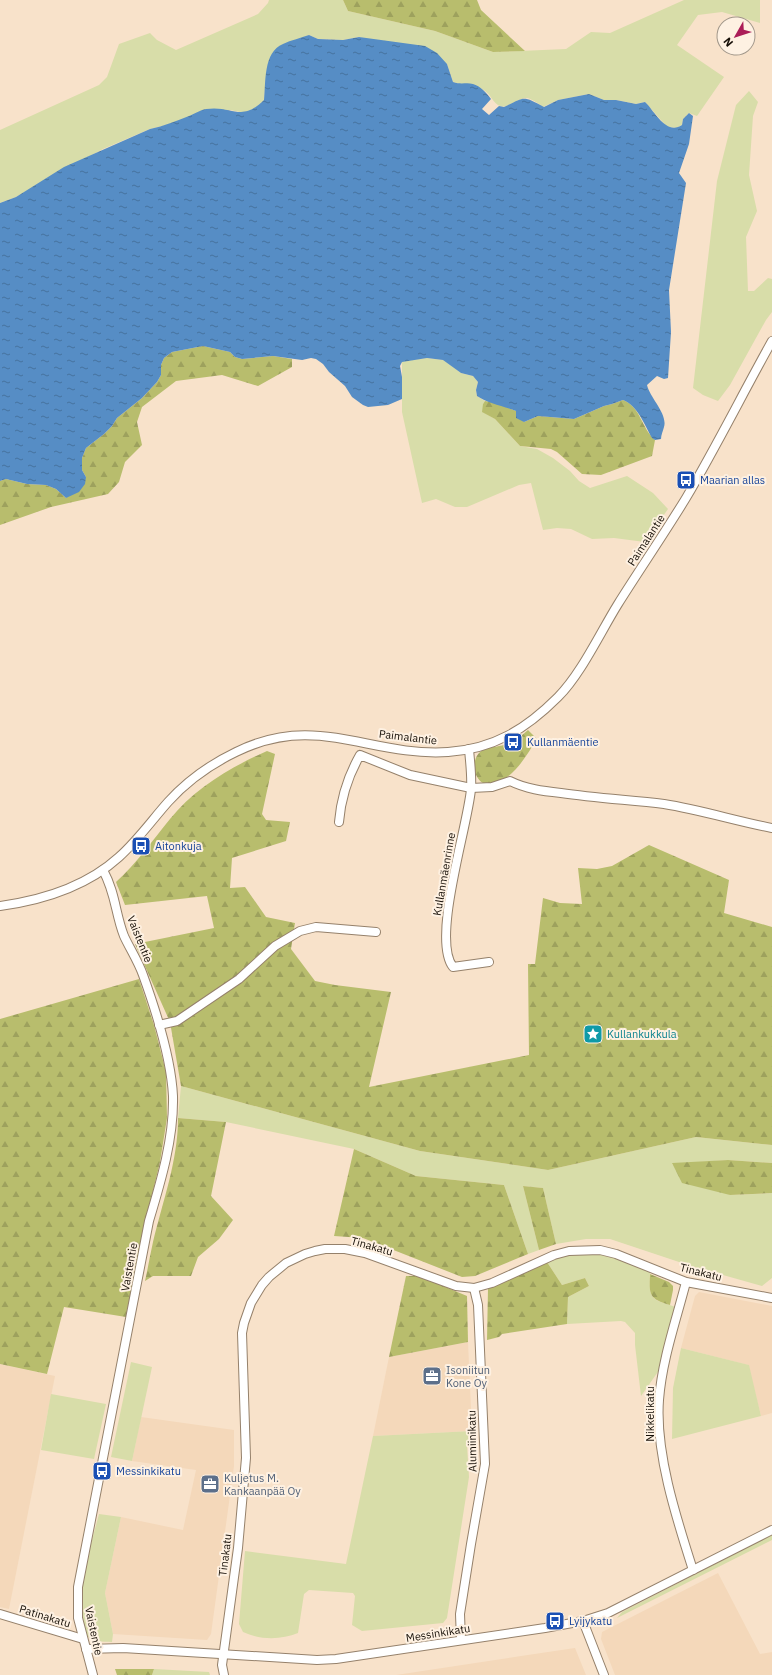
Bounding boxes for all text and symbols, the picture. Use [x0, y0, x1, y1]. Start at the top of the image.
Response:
north arrow [716, 16, 756, 56]
text: N [720, 35, 736, 50]
bus stop icon: Maarian allas [675, 469, 697, 491]
place label: Maarian allas [700, 473, 765, 487]
street label: Paimalantie [624, 512, 668, 568]
street label: Paimalantie [378, 726, 438, 748]
bus stop icon: Kullanmäentie [502, 731, 524, 753]
place label: Kullanmäentie [527, 735, 599, 749]
street label: Kullanmäenrinne [430, 831, 458, 917]
bus stop icon: Aitonkuja [130, 835, 152, 857]
place label: Aitonkuja [155, 839, 202, 853]
street label: Vaistentie [124, 914, 156, 964]
place icon: Kullankukkula [582, 1023, 604, 1045]
place label: Kullankukkula [607, 1027, 677, 1041]
street label: Tinakatu [349, 1233, 395, 1259]
street label: Vaistentie [118, 1242, 140, 1292]
street label: Tinakatu [678, 1260, 724, 1284]
place label: Isoniitun Kone Oy [446, 1363, 490, 1390]
office icon: Isoniitun Kone Oy [421, 1365, 443, 1387]
street label: Nikkelikatu [643, 1386, 657, 1442]
street label: Alumiinikatu [464, 1410, 480, 1472]
bus stop icon: Messinkikatu [91, 1460, 113, 1482]
place label: Messinkikatu [116, 1464, 181, 1478]
place label: Kuljetus M. Kankaanpää Oy [224, 1471, 301, 1498]
office icon: Kuljetus M. Kankaanpää Oy [199, 1473, 221, 1495]
street label: Tinakatu [215, 1533, 235, 1577]
street label: Patinakatu [18, 1602, 72, 1630]
street label: Vaistentie [82, 1606, 106, 1656]
bus stop icon: Lyijykatu [544, 1610, 566, 1632]
place label: Lyijykatu [569, 1614, 612, 1628]
street label: Messinkikatu [405, 1621, 471, 1645]

